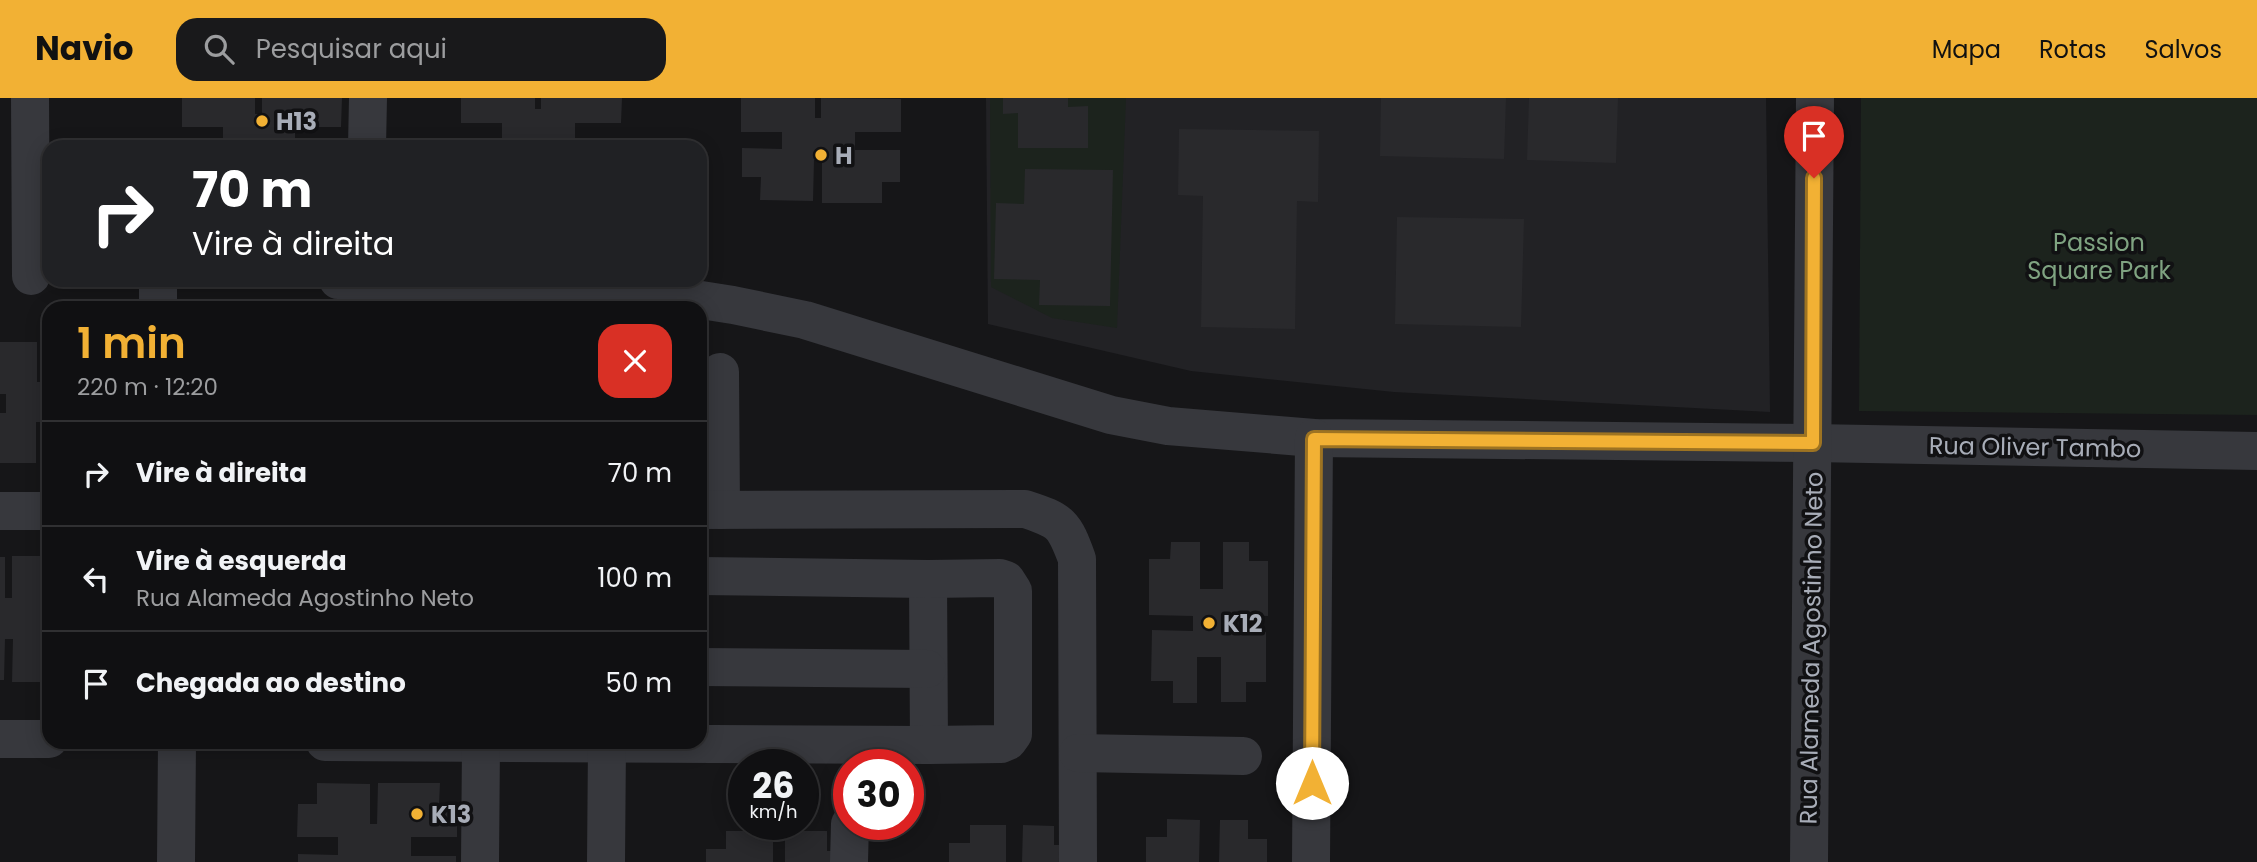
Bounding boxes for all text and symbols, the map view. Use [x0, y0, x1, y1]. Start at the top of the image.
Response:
search box [176, 18, 666, 81]
text: Navio [35, 25, 134, 72]
icon: search [200, 30, 238, 68]
text: Pesquisar aqui [256, 31, 447, 67]
text: Mapa [1932, 33, 2001, 66]
text: Rotas [2039, 33, 2106, 66]
text: Salvos [2144, 33, 2222, 66]
place label: H13 [276, 105, 317, 138]
pin [1784, 106, 1844, 178]
marker: H13 [254, 113, 270, 129]
icon: arrive [1795, 117, 1833, 155]
place label: H [835, 139, 853, 172]
marker: H [813, 147, 829, 163]
text: 70 m [192, 156, 312, 224]
icon: right [77, 168, 168, 259]
text: Vire à direita [192, 221, 394, 266]
park label: Passion Square Park [2027, 226, 2171, 287]
text: 1 min [77, 314, 186, 373]
button: close [598, 324, 672, 398]
text: 220 m · 12:20 [77, 371, 218, 403]
street label: Rua Oliver Tambo [1928, 429, 2142, 465]
icon: right [77, 455, 115, 493]
text: Vire à direita [136, 455, 307, 491]
text: 70 m [608, 455, 672, 491]
street label: Rua Alameda Agostinho Neto [1791, 471, 1831, 825]
text: Vire à esquerda [136, 543, 347, 579]
icon: left [77, 560, 115, 598]
text: 100 m [597, 560, 672, 596]
text: Rua Alameda Agostinho Neto [136, 582, 474, 614]
place label: K12 [1223, 607, 1262, 640]
marker: K12 [1201, 615, 1217, 631]
icon: arrive [77, 665, 115, 703]
text: Chegada ao destino [136, 665, 406, 701]
text: 50 m [606, 665, 672, 701]
position arrow [1275, 746, 1349, 820]
speed limit sign: 30 [833, 749, 924, 840]
text: 26 [752, 761, 795, 810]
place label: K13 [431, 798, 471, 831]
text: km/h [750, 799, 797, 824]
marker: K13 [409, 806, 425, 822]

